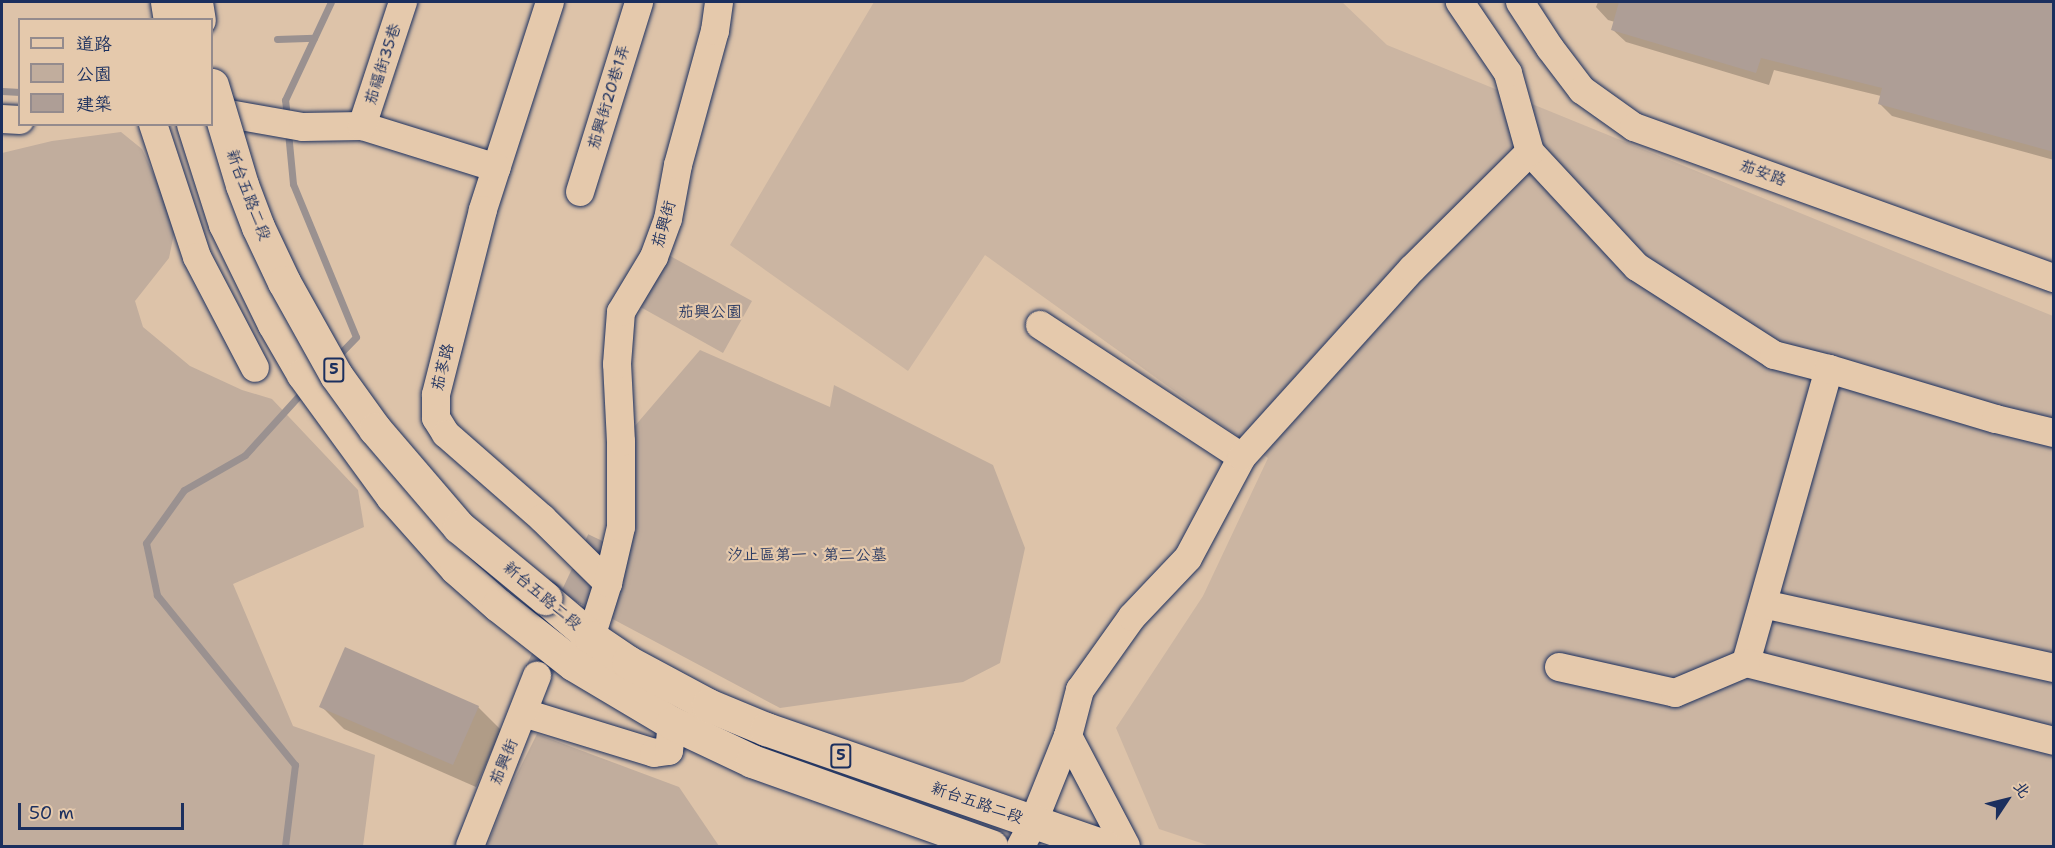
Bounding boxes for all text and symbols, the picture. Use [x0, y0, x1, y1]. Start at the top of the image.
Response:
legend [18, 18, 213, 126]
street label: 茄福街35巷 [361, 21, 405, 107]
text: 道路 [76, 32, 112, 56]
street label: 茄興街20巷1弄 [584, 42, 634, 152]
text: 公園 [76, 62, 112, 86]
text: 建築 [76, 92, 112, 116]
street label: 新台五路二段 [222, 147, 274, 243]
street label: 茄安路 [1737, 156, 1789, 190]
street label: 茄興街 [648, 198, 680, 250]
park label: 茄興公園 [678, 302, 742, 322]
street label: 茄苳路 [428, 341, 458, 393]
road number: 5 [322, 358, 346, 382]
park label: 汐止區第一、第二公墓 [727, 545, 887, 565]
street label: 新台五路二段 [499, 558, 585, 634]
street label: 茄興街 [486, 736, 522, 788]
road number: 5 [829, 744, 853, 768]
north arrow [1977, 770, 2037, 830]
text: 北 [2009, 777, 2035, 802]
street label: 新台五路二段 [928, 778, 1026, 828]
scale bar [21, 791, 188, 829]
text: 50 m [29, 801, 74, 825]

